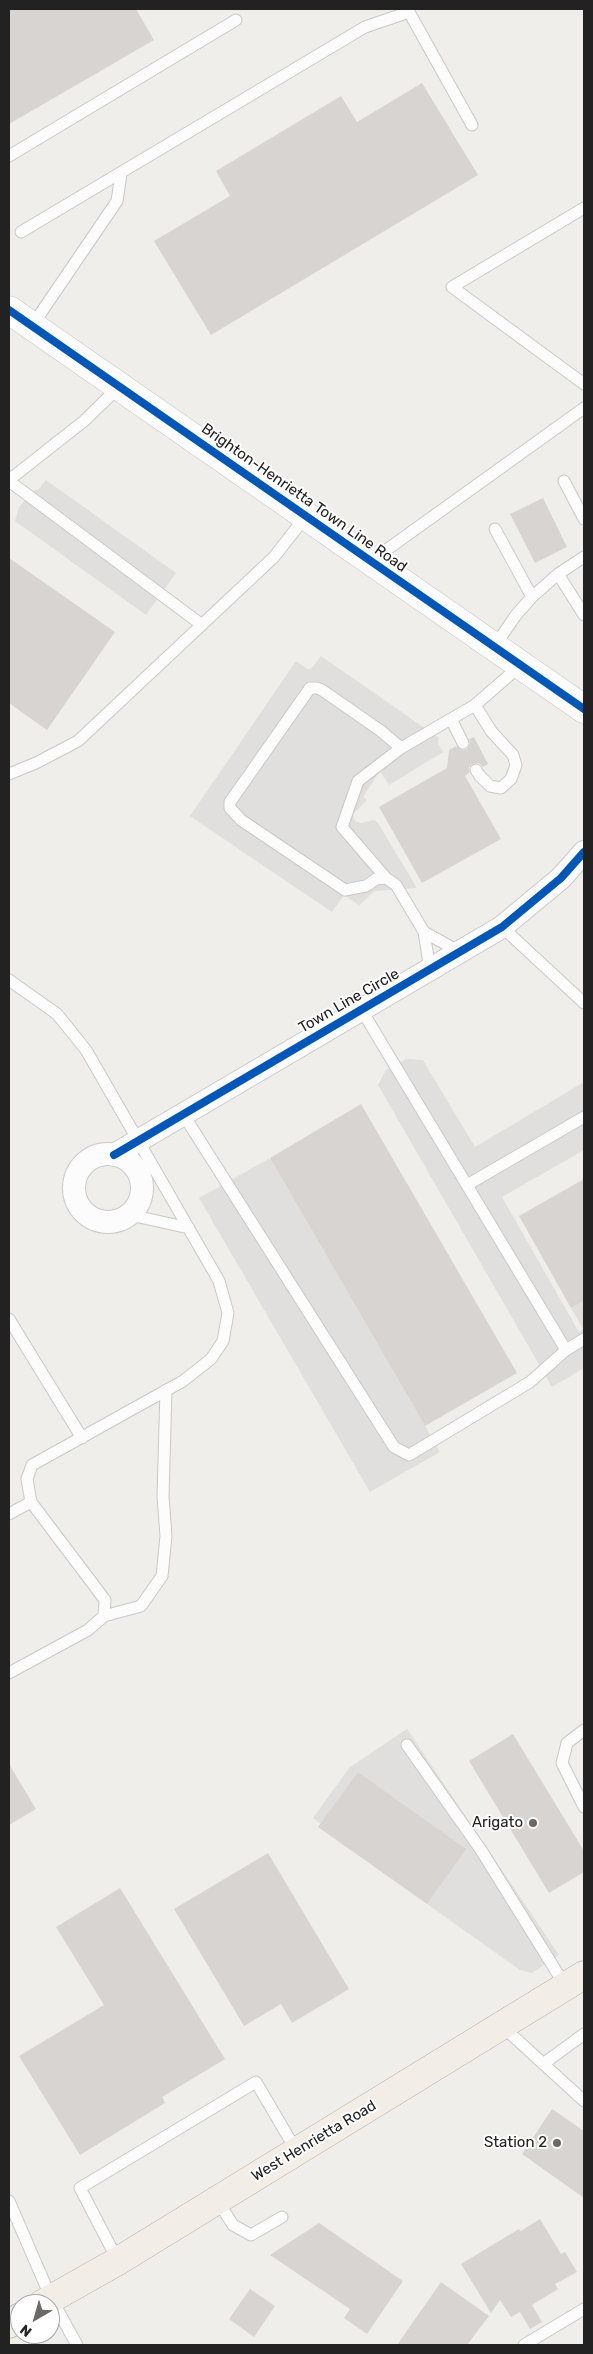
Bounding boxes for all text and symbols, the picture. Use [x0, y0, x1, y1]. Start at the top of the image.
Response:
street label: Brighton-Henrietta Town Line Road [198, 420, 410, 576]
street label: Town Line Circle [295, 965, 403, 1037]
place label: Arigato [472, 1814, 523, 1832]
marker: Arigato [527, 1817, 539, 1829]
street label: West Henrietta Road [248, 2097, 380, 2185]
place label: Station 2 [484, 2134, 547, 2152]
marker: Station 2 [551, 2137, 563, 2149]
north arrow [10, 2294, 60, 2344]
text: N [17, 2321, 35, 2340]

